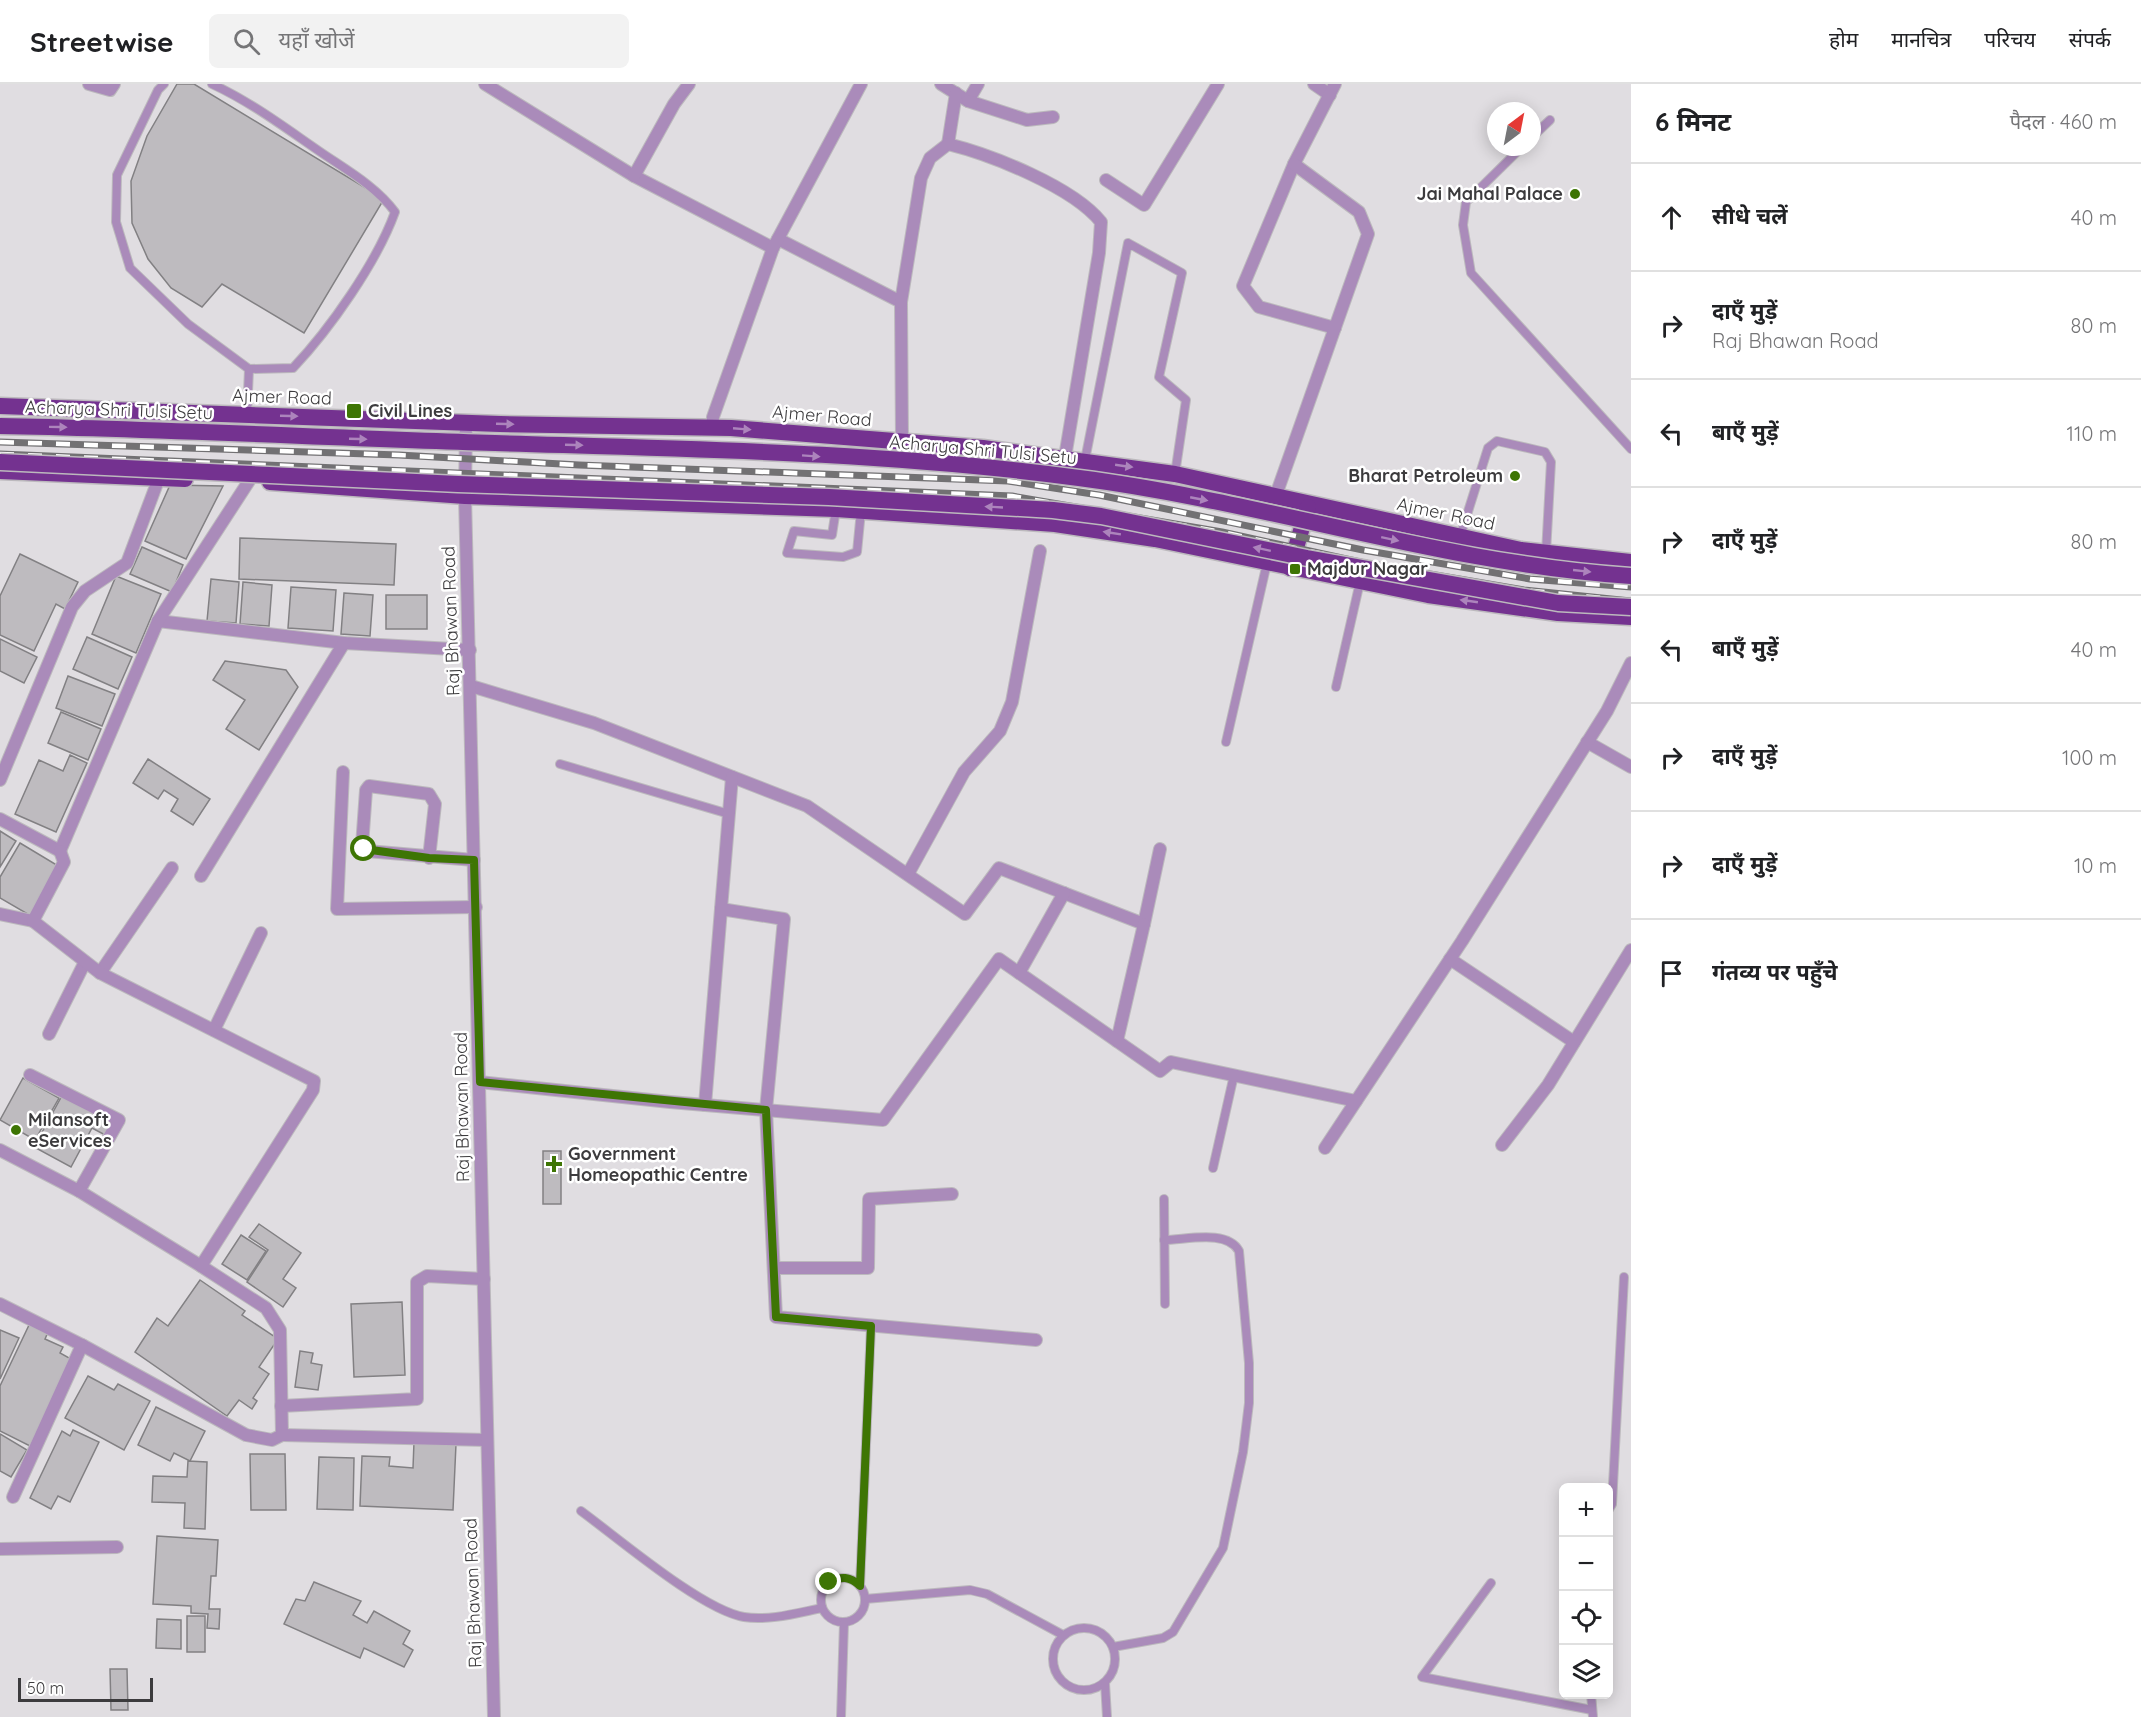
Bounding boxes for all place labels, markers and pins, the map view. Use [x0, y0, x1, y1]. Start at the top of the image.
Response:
place label: Jai Mahal Palace [1416, 182, 1563, 205]
marker: Jai Mahal Palace [1568, 187, 1582, 201]
place label: Civil Lines [368, 399, 453, 422]
marker: Civil Lines [345, 402, 363, 420]
place label: Bharat Petroleum [1348, 464, 1503, 487]
marker: Bharat Petroleum [1508, 469, 1522, 483]
place label: Majdur Nagar [1307, 557, 1428, 580]
marker: Majdur Nagar [1288, 562, 1302, 576]
place label: Milansoft eServices [28, 1108, 112, 1152]
marker: Milansoft eServices [9, 1123, 23, 1137]
place label: Government Homeopathic Centre [568, 1142, 748, 1186]
marker: Government Homeopathic Centre [545, 1155, 563, 1173]

